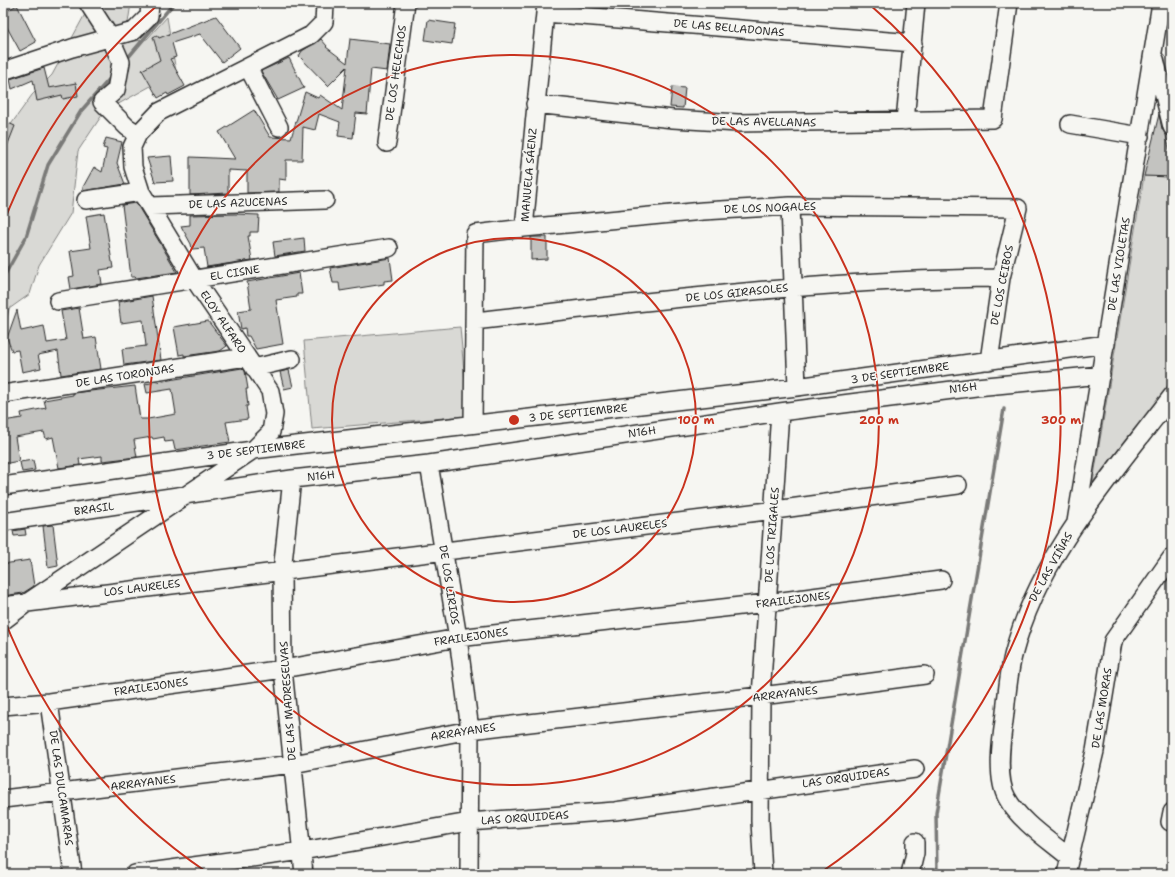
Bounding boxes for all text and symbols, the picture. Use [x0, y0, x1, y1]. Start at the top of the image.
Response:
street label: DE LAS BELLADONAS [673, 16, 785, 40]
street label: DE LOS HELECHOS [382, 24, 410, 122]
street label: DE LAS AVELLANAS [712, 114, 816, 130]
street label: MANUELA SÁENZ [516, 127, 541, 223]
street label: DE LAS AZUCENAS [188, 194, 288, 212]
street label: DE LOS NOGALES [724, 199, 816, 217]
street label: DE LAS VIOLETAS [1104, 216, 1134, 312]
street label: DE LOS CEIBOS [987, 244, 1017, 326]
street label: EL CISNE [209, 262, 261, 284]
street label: DE LOS GIRASOLES [685, 280, 789, 306]
street label: ELOY ALFARO [196, 288, 250, 356]
street label: 3 DE SEPTIEMBRE [850, 359, 950, 387]
street label: DE LAS TORONJAS [75, 361, 175, 391]
street label: N16H [948, 379, 978, 397]
street label: 3 DE SEPTIEMBRE [528, 400, 628, 426]
text: 100 m [678, 412, 715, 428]
text: 200 m [859, 412, 899, 428]
text: 300 m [1041, 412, 1081, 428]
centre of rings [507, 413, 521, 427]
street label: N16H [627, 423, 657, 441]
street label: 3 DE SEPTIEMBRE [206, 436, 306, 463]
street label: N16H [306, 467, 336, 485]
street label: DE LOS TRIGALES [761, 487, 783, 583]
street label: BRASIL [73, 499, 115, 519]
street label: DE LOS LAURELES [572, 516, 668, 542]
street label: DE LAS VIÑAS [1025, 529, 1076, 604]
street label: DE LOS LIRIOS [435, 544, 463, 626]
street label: LOS LAURELES [103, 576, 181, 600]
street label: FRAILEJONES [755, 588, 831, 612]
street label: FRAILEJONES [433, 624, 509, 650]
street label: DE LAS MADRESELVAS [276, 641, 300, 761]
street label: DE LAS MORAS [1088, 667, 1116, 749]
street label: FRAILEJONES [113, 674, 189, 700]
street label: ARRAYANES [751, 683, 819, 705]
street label: ARRAYANES [429, 719, 497, 745]
street label: DE LAS DULCAMARAS [45, 729, 77, 847]
street label: LAS ORQUIDEAS [801, 764, 891, 792]
street label: ARRAYANES [109, 772, 177, 794]
street label: LAS ORQUIDEAS [481, 807, 569, 829]

